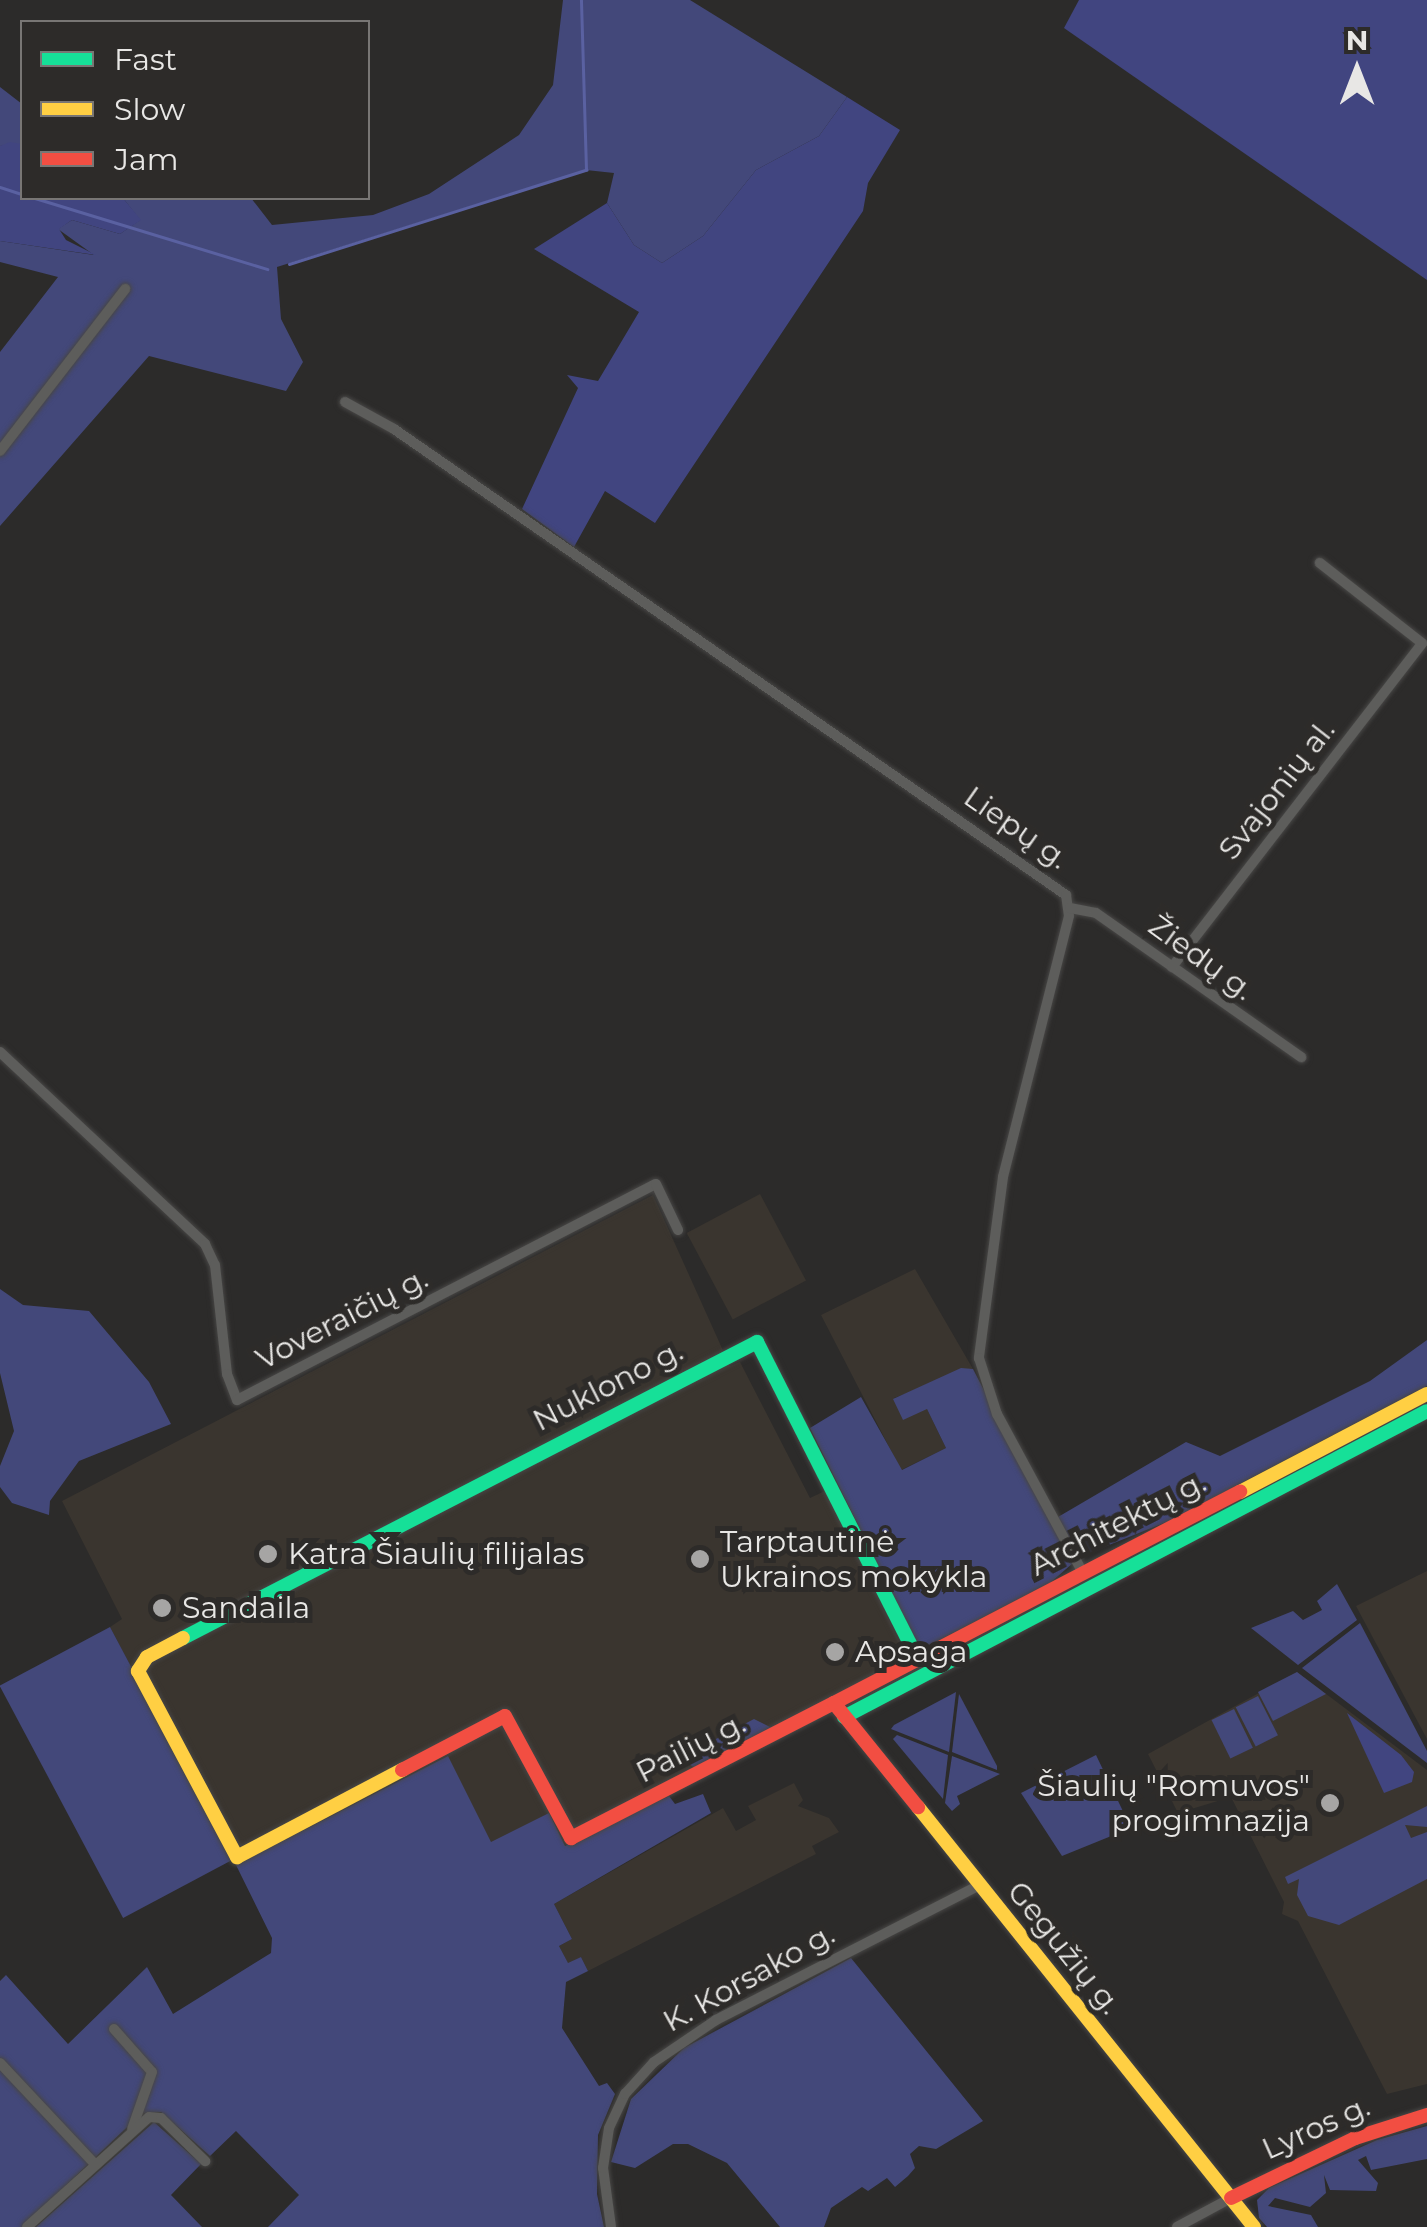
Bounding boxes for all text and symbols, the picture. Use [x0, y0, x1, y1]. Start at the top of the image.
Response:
legend [20, 20, 370, 200]
north arrow [1307, 20, 1407, 120]
text: N [1346, 23, 1368, 57]
text: Fast [114, 41, 177, 78]
text: Slow [114, 91, 185, 128]
text: Jam [114, 141, 179, 178]
street label: Svajonių al. [1211, 713, 1343, 867]
street label: Liepų g. [957, 779, 1075, 877]
street label: Žiedų g. [1141, 908, 1261, 1008]
street label: Voveraičių g. [250, 1260, 434, 1378]
street label: Nuklono g. [527, 1333, 689, 1439]
street label: Architektų g. [1024, 1464, 1212, 1584]
place label: Tarptautinė Ukrainos mokykla [720, 1524, 987, 1594]
place label: Katra Šiaulių filijalas [288, 1536, 584, 1572]
marker: Katra Šiaulių filijalas [257, 1543, 279, 1565]
marker: Tarptautinė Ukrainos mokykla [689, 1548, 711, 1570]
place label: Sandaila [182, 1590, 310, 1626]
marker: Sandaila [151, 1597, 173, 1619]
place label: Apsaga [855, 1634, 967, 1670]
marker: Apsaga [824, 1641, 846, 1663]
street label: Pailių g. [630, 1705, 752, 1791]
place label: Šiaulių "Romuvos" progimnazija [1037, 1768, 1310, 1838]
marker: Šiaulių "Romuvos" progimnazija [1319, 1792, 1341, 1814]
street label: Gegužių g. [1000, 1874, 1128, 2022]
street label: K. Korsako g. [657, 1916, 841, 2040]
street label: Lyros g. [1257, 2088, 1375, 2168]

